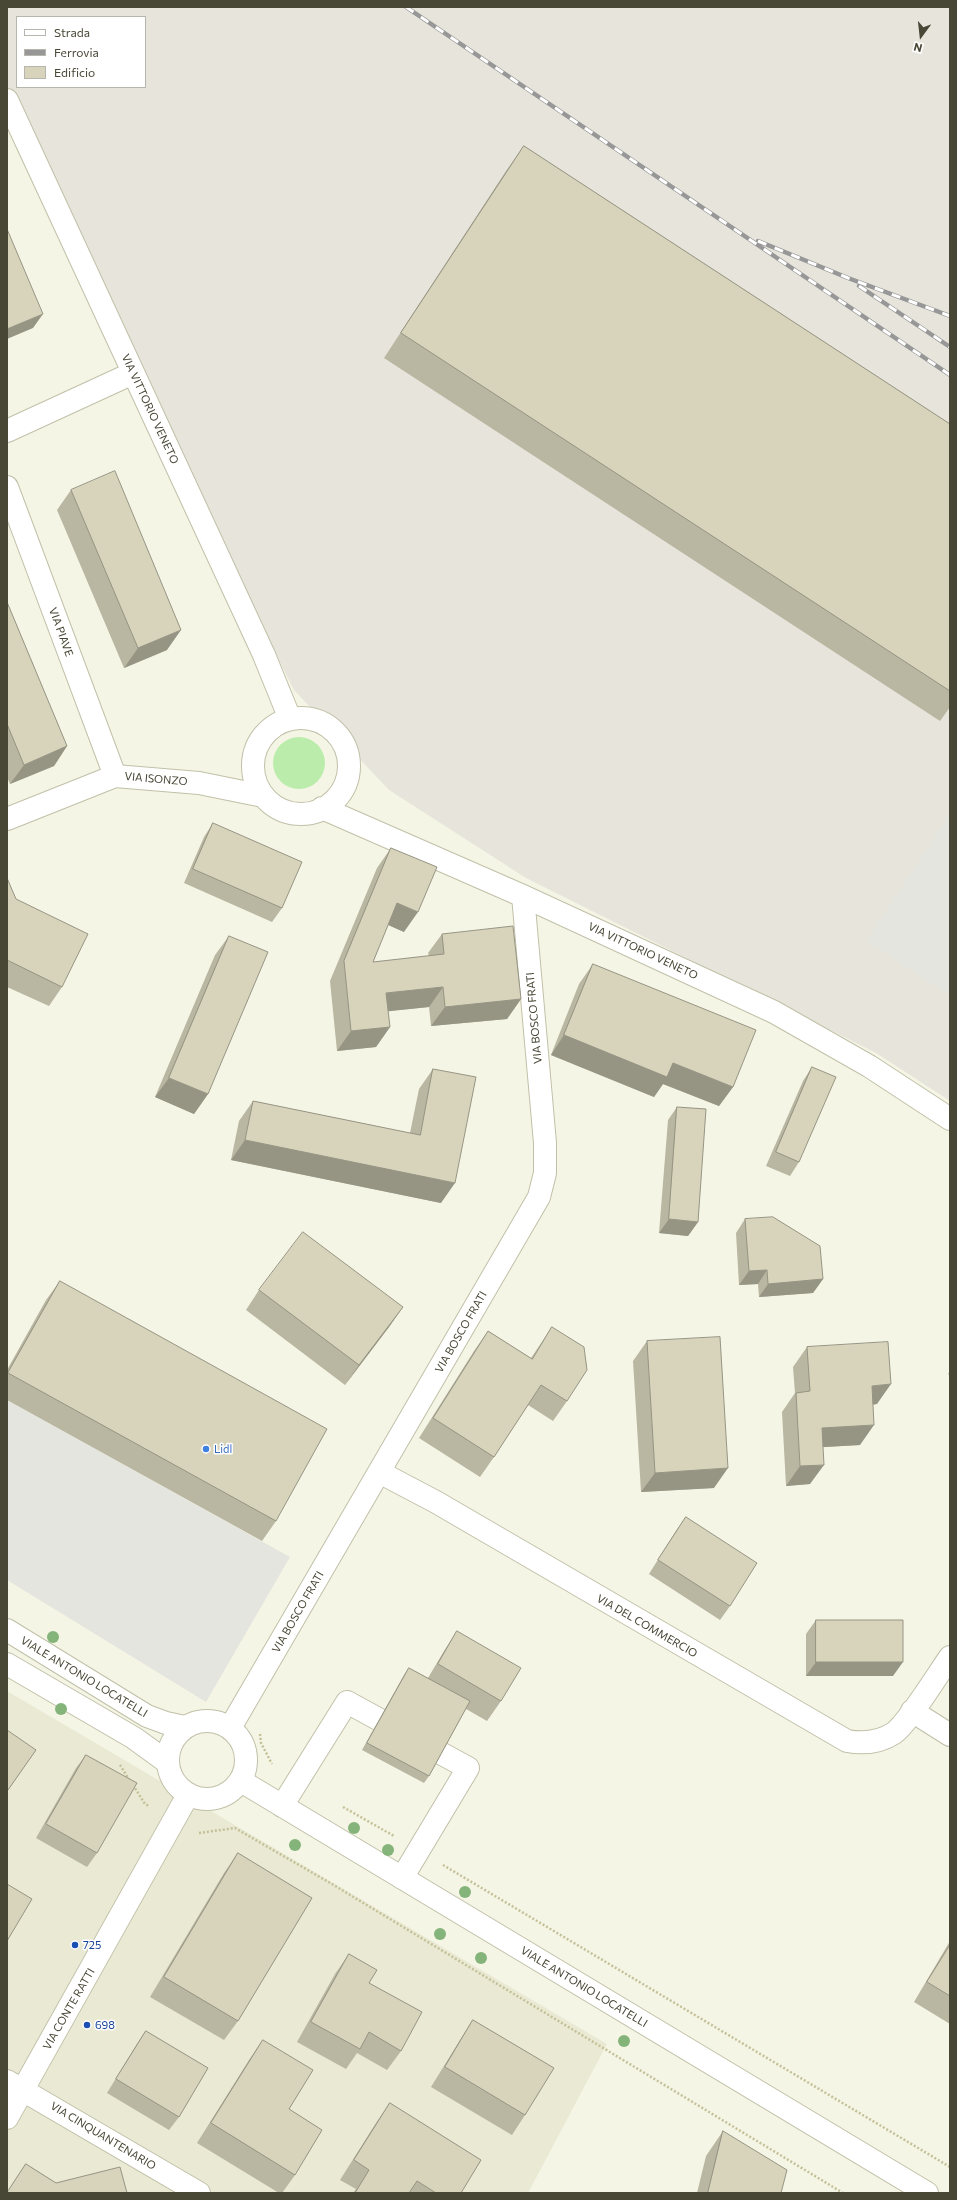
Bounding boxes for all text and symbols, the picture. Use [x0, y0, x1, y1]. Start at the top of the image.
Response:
legend [16, 16, 146, 88]
north arrow [901, 16, 941, 56]
text: Strada [54, 25, 90, 39]
text: N [912, 41, 923, 55]
text: Ferrovia [54, 45, 99, 59]
text: Edificio [54, 65, 95, 79]
street label: VIA VITTORIO VENETO [119, 352, 181, 466]
street label: VIA PIAVE [46, 606, 76, 658]
street label: VIA ISONZO [124, 770, 188, 788]
street label: VIA VITTORIO VENETO [586, 920, 700, 982]
street label: VIA BOSCO FRATI [523, 972, 545, 1064]
street label: VIA BOSCO FRATI [432, 1289, 490, 1375]
place label: Lidl [214, 1442, 232, 1456]
marker: Lidl [201, 1444, 211, 1454]
street label: VIA BOSCO FRATI [269, 1569, 327, 1655]
street label: VIA DEL COMMERCIO [594, 1592, 700, 1660]
street label: VIALE ANTONIO LOCATELLI [18, 1634, 150, 1720]
place label: 725 [83, 1938, 101, 1952]
marker: 725 [70, 1940, 80, 1950]
street label: VIALE ANTONIO LOCATELLI [518, 1944, 650, 2030]
street label: VIA CONTE RATTI [40, 1966, 98, 2052]
place label: 698 [95, 2018, 115, 2032]
marker: 698 [82, 2020, 92, 2030]
street label: VIA CINQUANTENARIO [48, 2099, 158, 2173]

